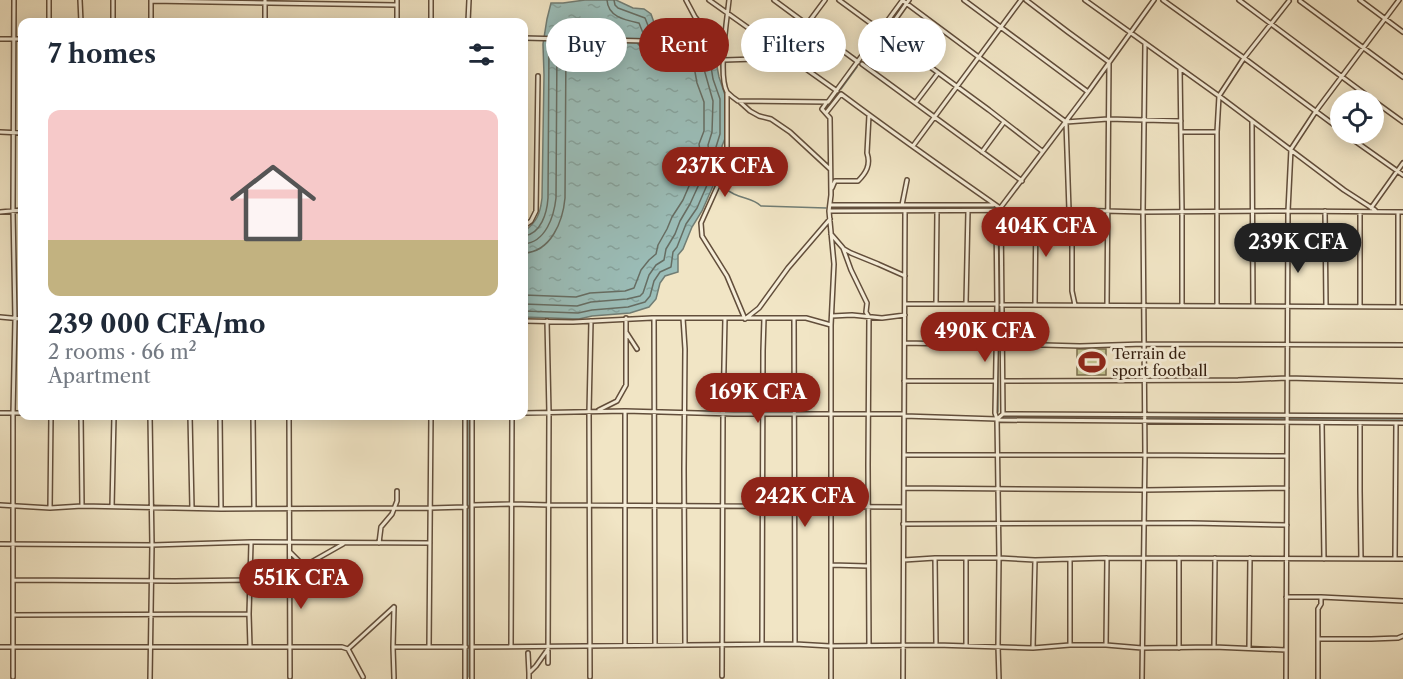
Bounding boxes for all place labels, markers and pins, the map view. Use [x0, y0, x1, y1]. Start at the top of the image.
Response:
pin: 237K CFA [663, 147, 787, 198]
pin: 404K CFA [984, 207, 1108, 258]
pin: 239K CFA [1236, 223, 1360, 274]
pin: 490K CFA [923, 312, 1047, 363]
place label: Terrain de sport football [1112, 344, 1208, 380]
sports icon: Terrain de sport football [1077, 347, 1107, 377]
pin: 169K CFA [696, 373, 820, 424]
pin: 242K CFA [743, 477, 867, 528]
pin: 551K CFA [239, 559, 363, 610]

